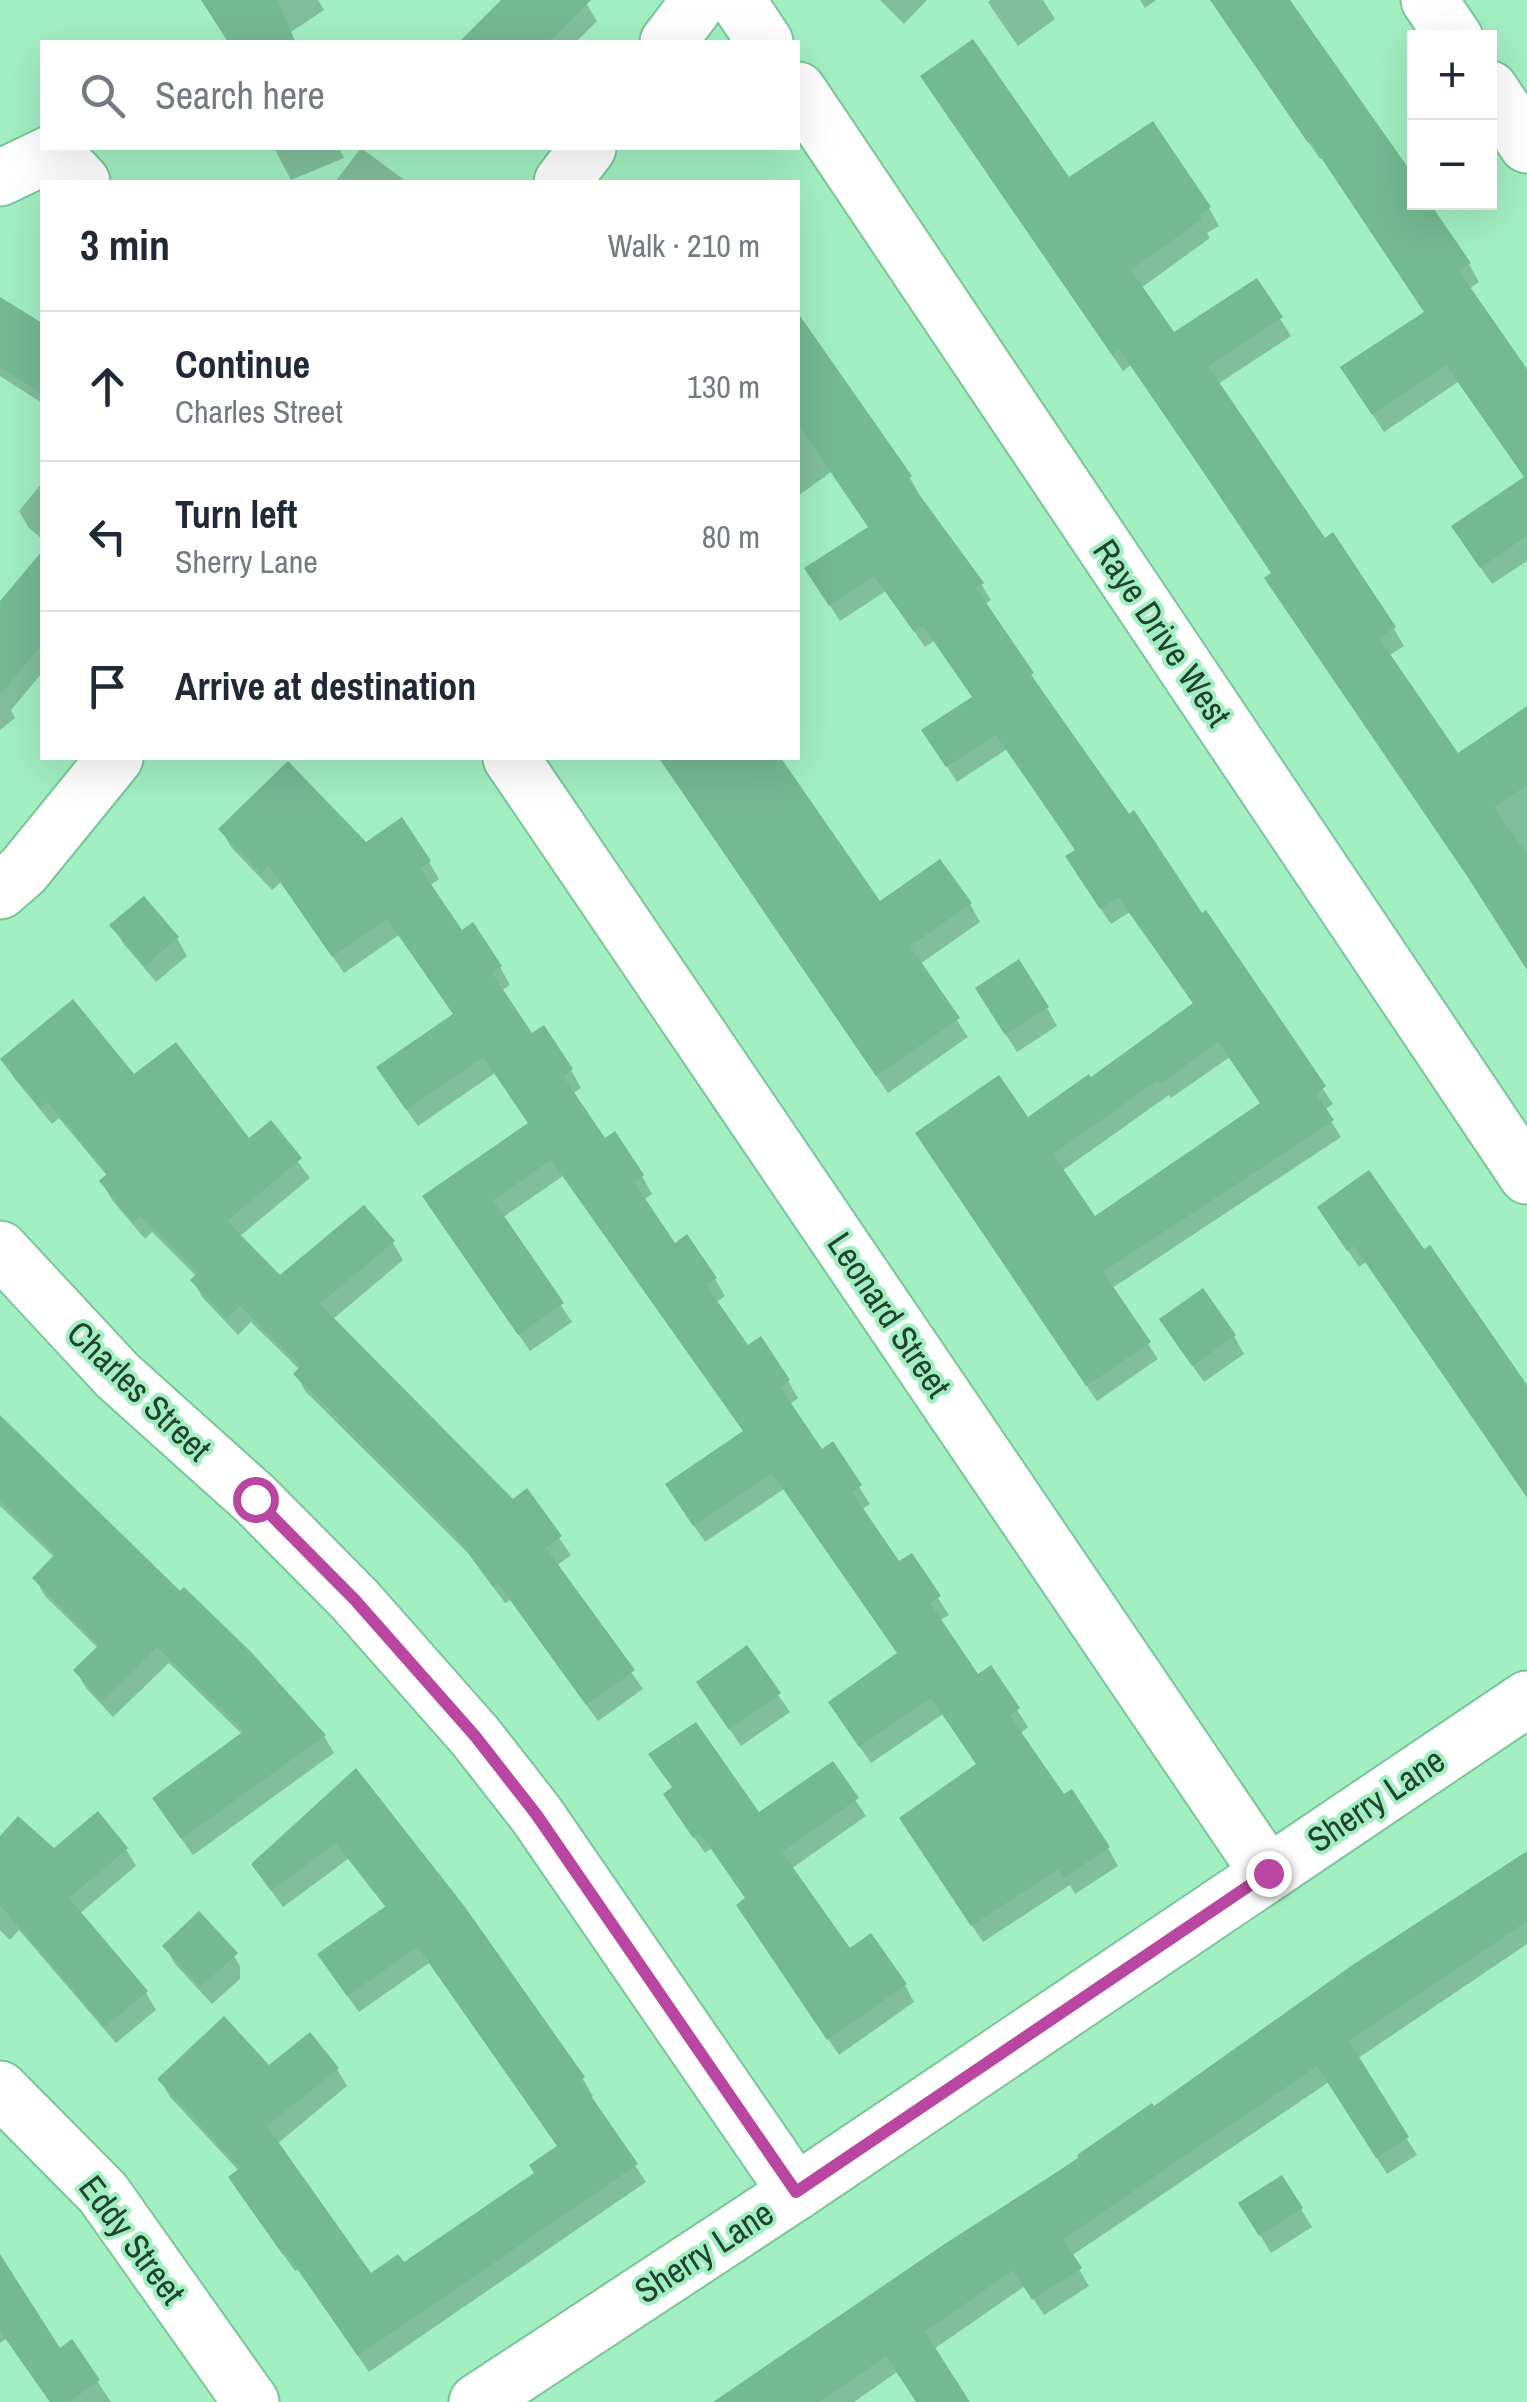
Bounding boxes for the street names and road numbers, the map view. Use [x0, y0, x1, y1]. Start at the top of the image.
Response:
street label: Raye Drive West [1082, 530, 1242, 736]
street label: Leonard Street [817, 1223, 962, 1407]
street label: Charles Street [57, 1310, 222, 1471]
street label: Sherry Lane [1298, 1736, 1454, 1863]
street label: Eddy Street [68, 2166, 196, 2314]
street label: Sherry Lane [625, 2189, 782, 2314]

